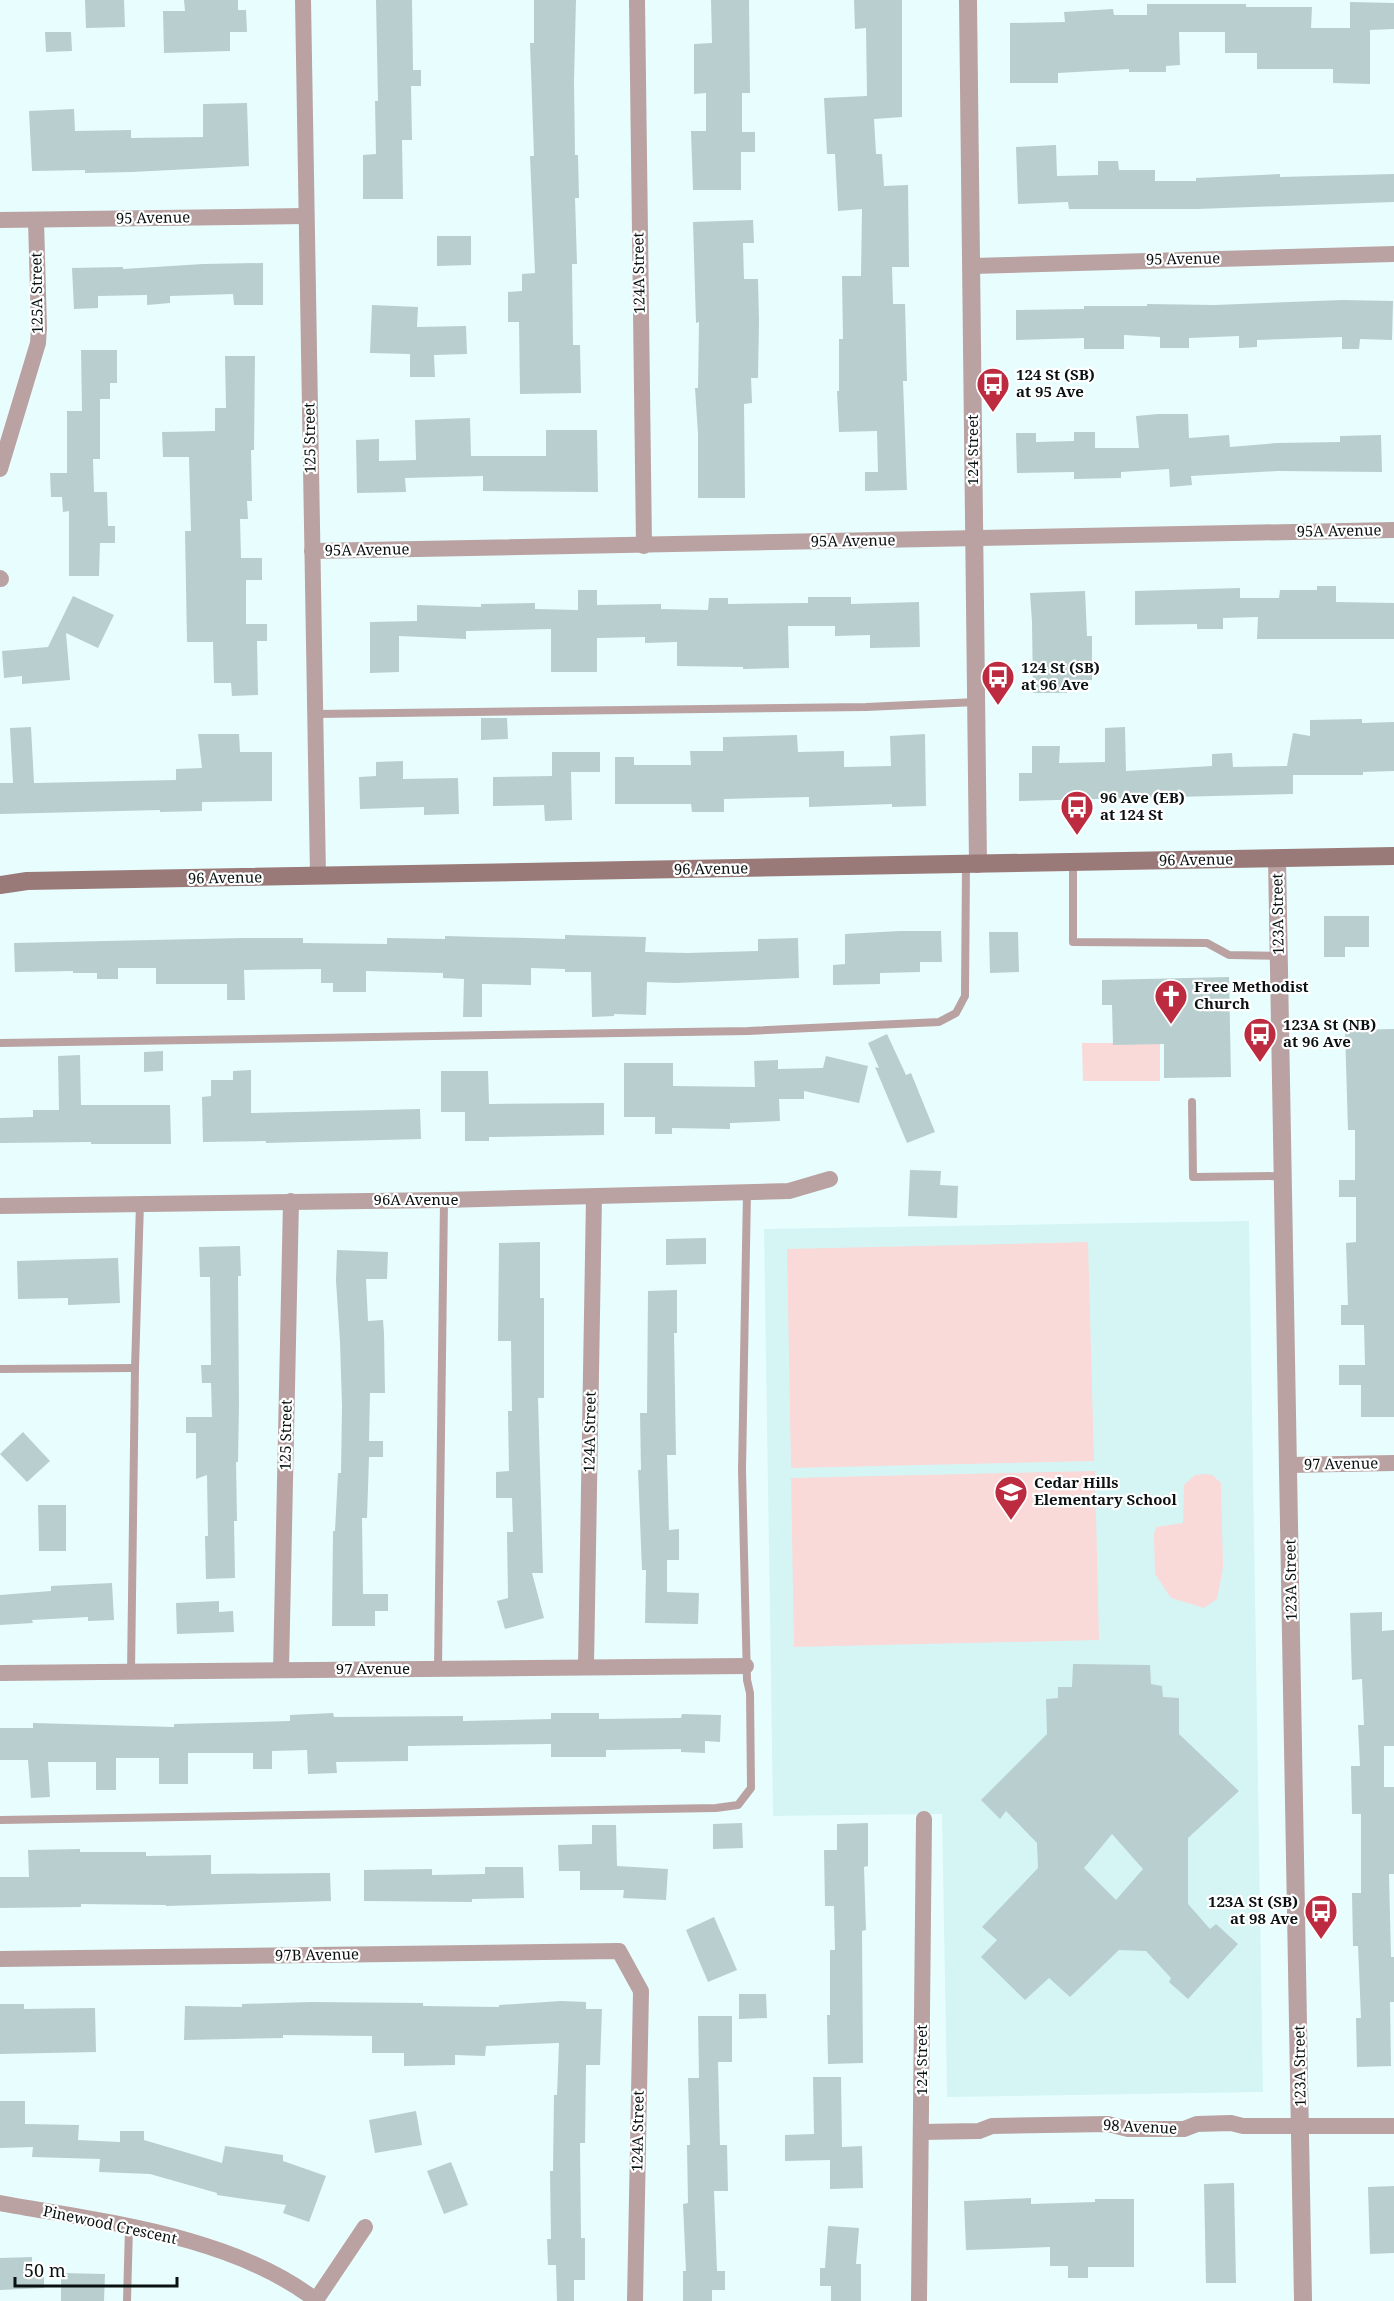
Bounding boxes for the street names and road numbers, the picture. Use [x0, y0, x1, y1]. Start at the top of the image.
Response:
street label: 95 Avenue [116, 206, 190, 228]
street label: 124A Street [627, 232, 649, 314]
street label: 95 Avenue [1146, 247, 1220, 269]
street label: 125A Street [25, 252, 47, 334]
street label: 125 Street [298, 402, 320, 474]
street label: 124 Street [962, 415, 982, 485]
street label: 95A Avenue [1296, 519, 1382, 541]
street label: 95A Avenue [810, 529, 896, 551]
street label: 95A Avenue [324, 538, 410, 560]
street label: 96 Avenue [1159, 848, 1233, 870]
street label: 96 Avenue [674, 857, 748, 879]
street label: 96 Avenue [188, 866, 262, 888]
street label: 123A Street [1266, 873, 1288, 955]
street label: 96A Avenue [374, 1189, 458, 1209]
street label: 124A Street [578, 1391, 600, 1473]
street label: 125 Street [274, 1399, 296, 1471]
street label: 97 Avenue [1304, 1452, 1378, 1474]
street label: 123A Street [1279, 1539, 1301, 1621]
street label: 97 Avenue [336, 1658, 410, 1678]
street label: 97B Avenue [275, 1943, 359, 1965]
street label: 124 Street [911, 2025, 931, 2095]
street label: 123A Street [1288, 2025, 1310, 2107]
street label: 124A Street [626, 2090, 648, 2172]
street label: 98 Avenue [1102, 2114, 1178, 2138]
street label: Pinewood Crescent [41, 2200, 179, 2248]

